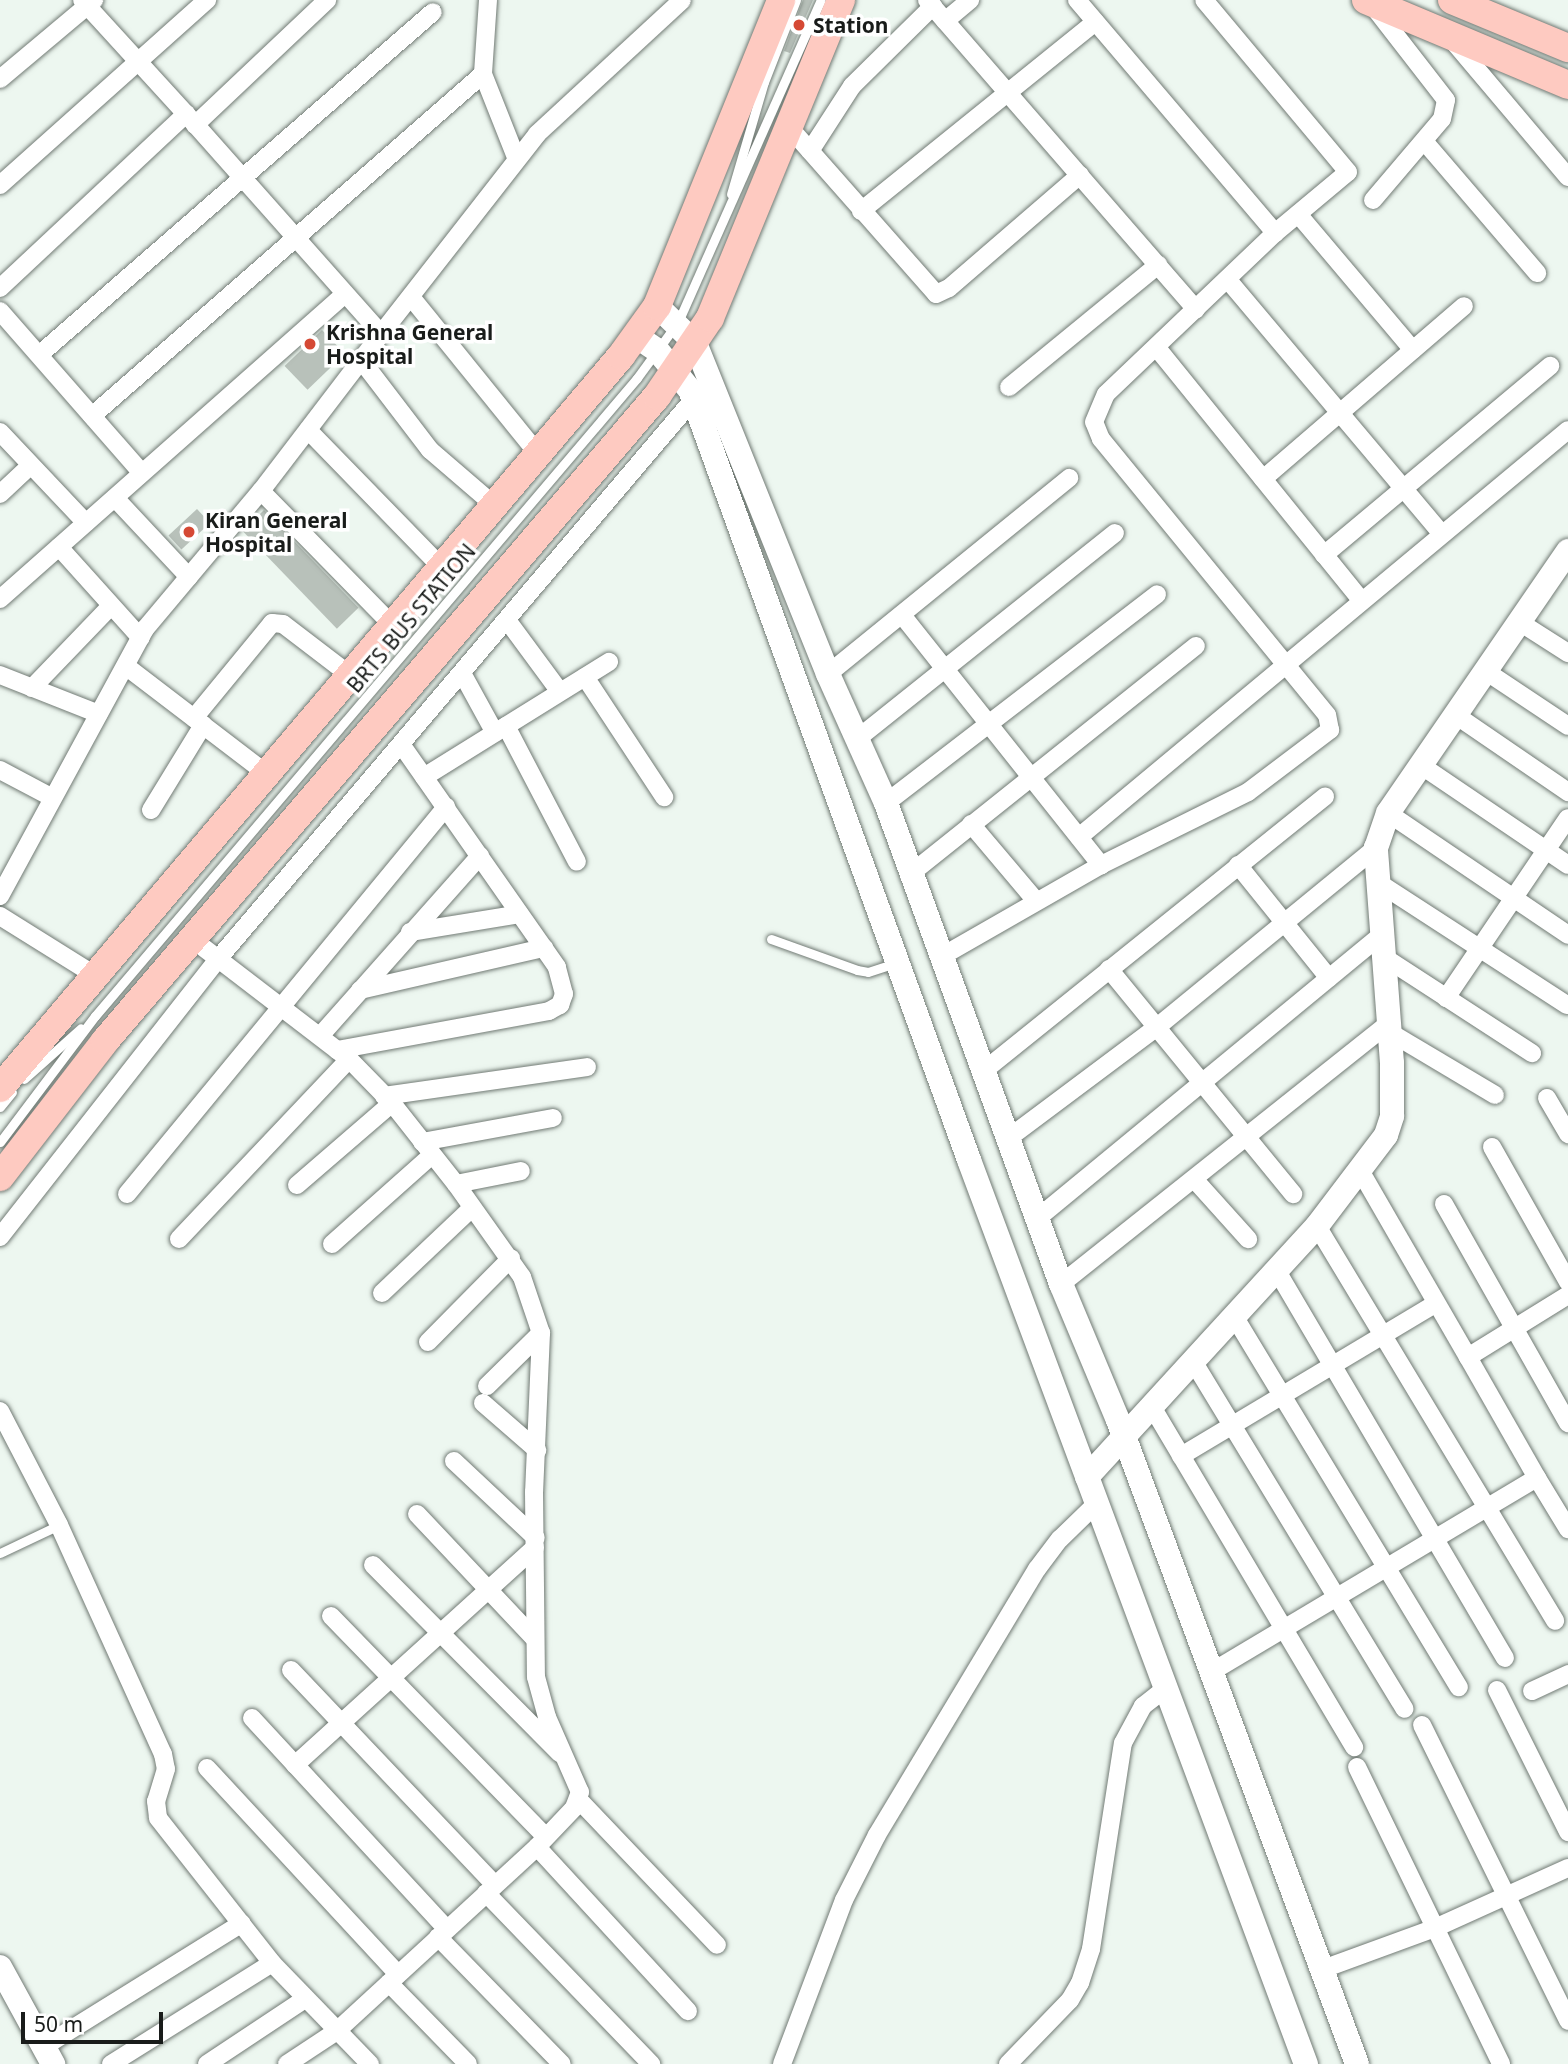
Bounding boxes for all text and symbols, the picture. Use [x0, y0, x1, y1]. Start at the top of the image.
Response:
place label: Station [813, 12, 888, 38]
marker: Station [791, 17, 807, 33]
place label: Krishna General Hospital [326, 319, 493, 369]
marker: Krishna General Hospital [300, 334, 320, 354]
place label: Kiran General Hospital [205, 507, 348, 557]
marker: Kiran General Hospital [179, 522, 199, 542]
street label: BRTS BUS STATION [342, 539, 480, 697]
scale bar [24, 1997, 166, 2041]
text: 50 m [34, 2010, 83, 2038]

